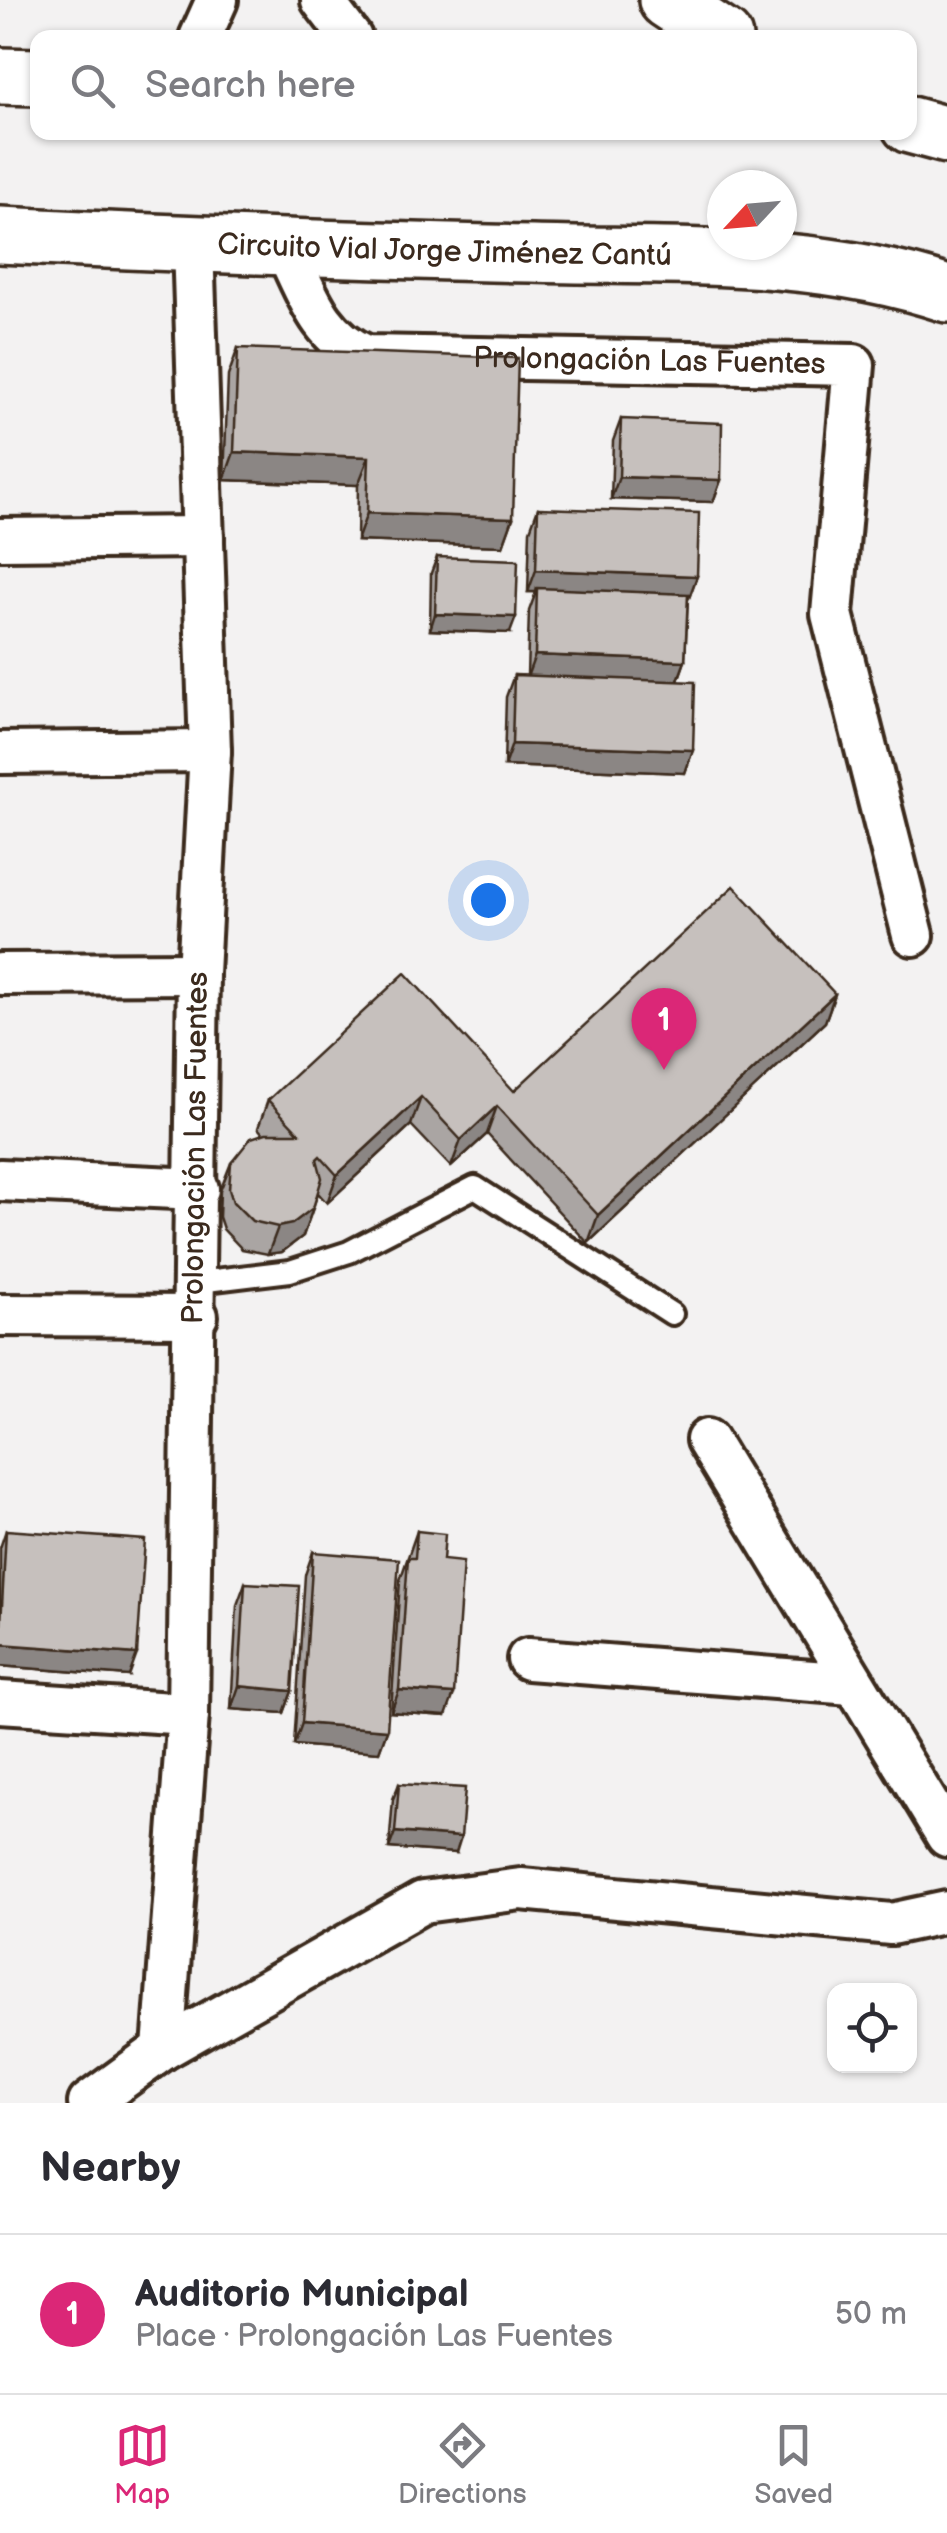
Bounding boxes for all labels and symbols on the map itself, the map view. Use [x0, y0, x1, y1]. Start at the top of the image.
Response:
north arrow [707, 170, 797, 260]
street label: Circuito Vial Jorge Jiménez Cantú [217, 227, 672, 274]
street label: Prolongación Las Fuentes [473, 340, 826, 382]
your location [463, 875, 514, 926]
street label: Prolongación Las Fuentes [175, 971, 216, 1324]
pin: 1 [632, 988, 696, 1070]

